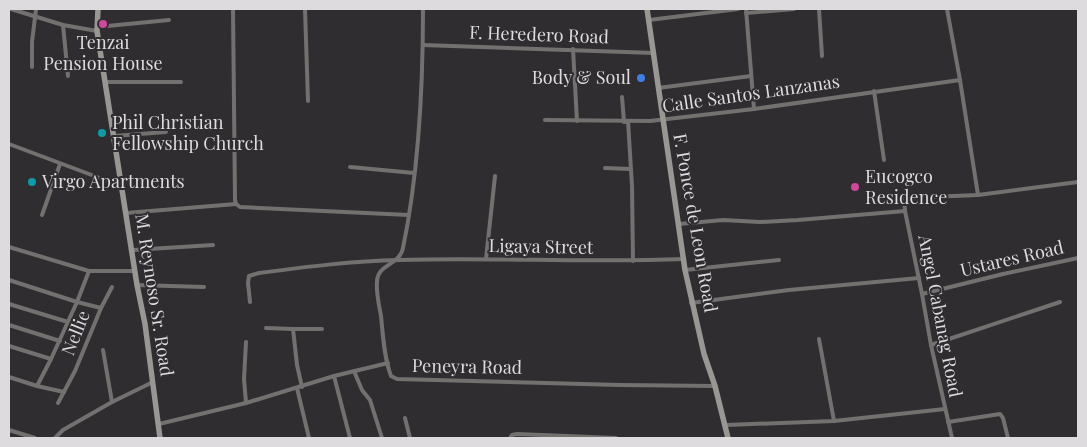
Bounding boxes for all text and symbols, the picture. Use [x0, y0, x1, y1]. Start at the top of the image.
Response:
marker: Tenzai Pension House [97, 18, 109, 30]
street label: F. Heredero Road [469, 20, 610, 48]
place label: Tenzai Pension House [43, 30, 163, 75]
place label: Body & Soul [532, 65, 631, 89]
street label: Calle Santos Lanzanas [661, 69, 841, 117]
marker: Body & Soul [635, 72, 647, 84]
place label: Phil Christian Fellowship Church [112, 110, 264, 155]
marker: Phil Christian Fellowship Church [96, 127, 108, 139]
street label: F. Ponce de Leon Road [668, 132, 724, 315]
place label: Eucogco Residence [865, 164, 947, 209]
place label: Virgo Apartments [41, 169, 185, 193]
marker: Virgo Apartments [26, 176, 38, 188]
marker: Eucogco Residence [849, 181, 861, 193]
street label: M. Reynoso Sr. Road [130, 212, 180, 378]
street label: Angel Cabanag Road [913, 232, 969, 400]
street label: Ligaya Street [489, 233, 594, 259]
street label: Ustares Road [958, 234, 1066, 282]
street label: Nellie [55, 307, 95, 359]
street label: Peneyra Road [412, 353, 523, 379]

